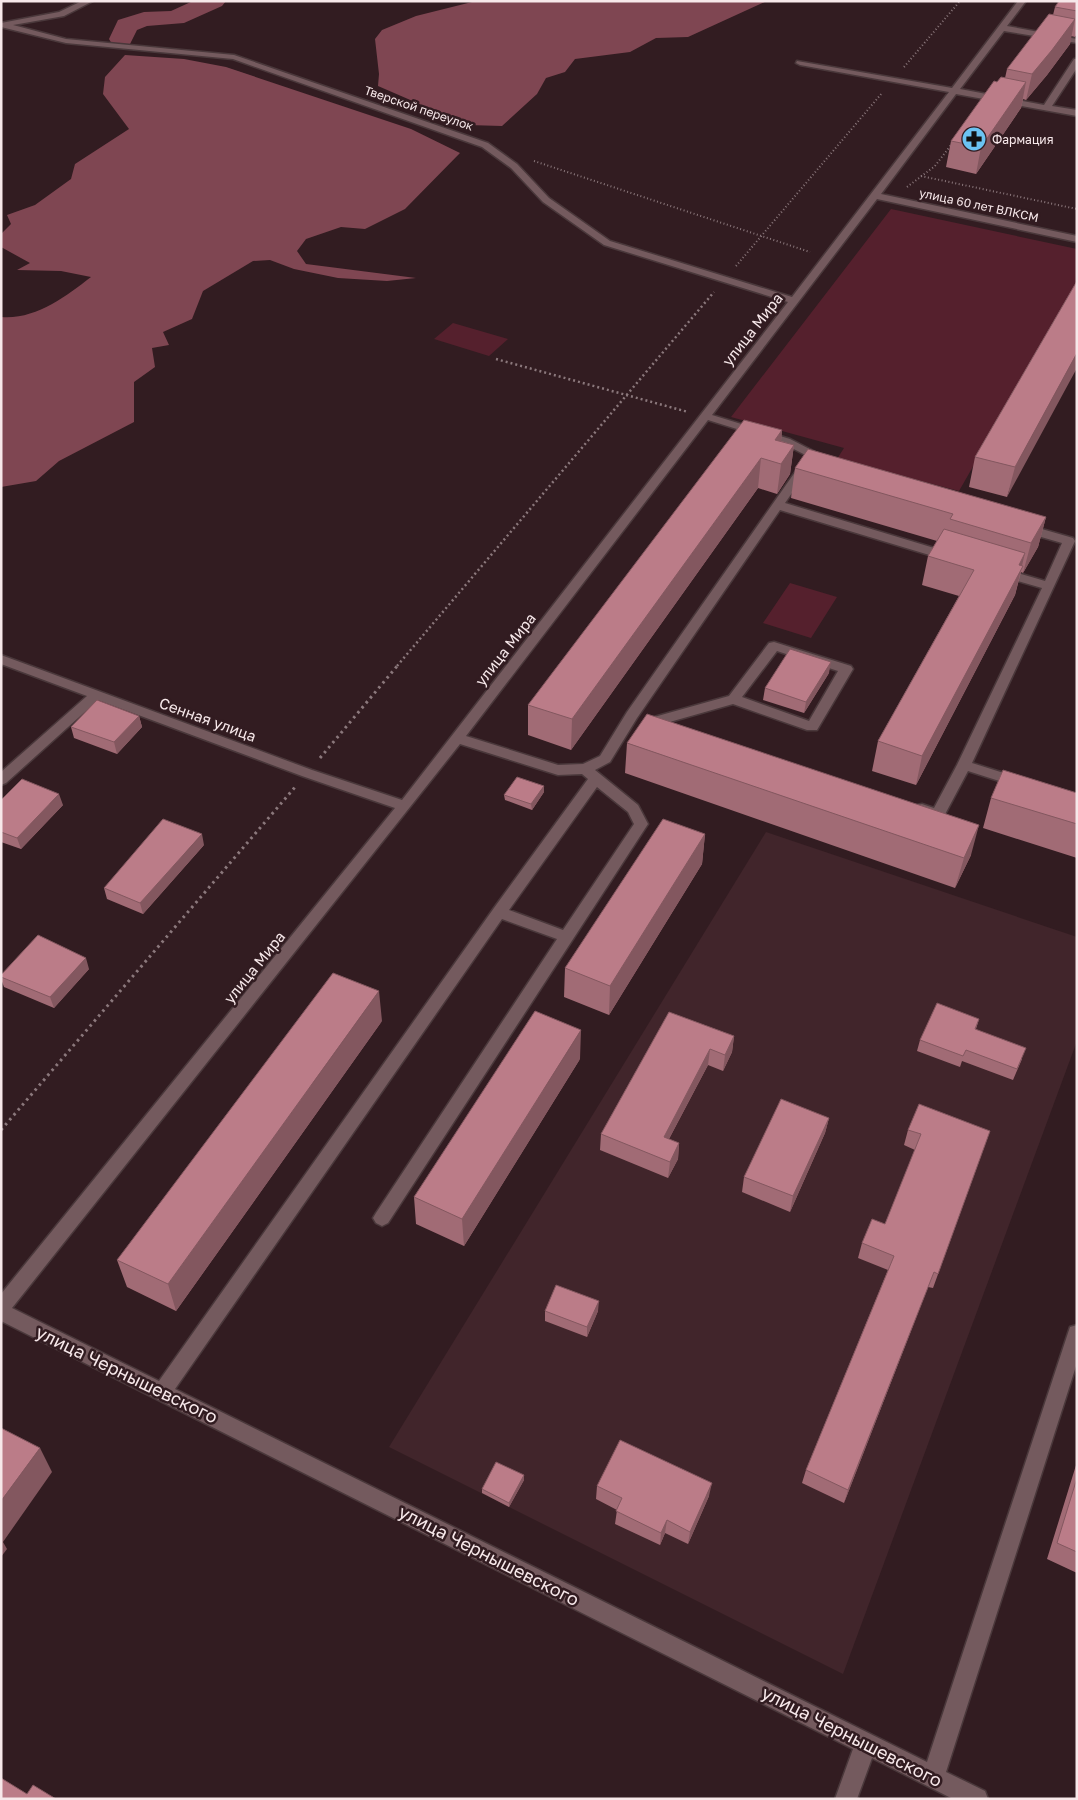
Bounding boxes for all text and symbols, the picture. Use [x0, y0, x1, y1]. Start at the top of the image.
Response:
street label: Тверской переулок [363, 82, 475, 134]
pharmacy icon: Фармация [961, 126, 987, 152]
place label: Фармация [992, 132, 1054, 147]
street label: улица 60 лет ВЛКСМ [918, 185, 1040, 225]
street label: улица Мира [718, 289, 786, 369]
street label: улица Мира [471, 609, 539, 689]
street label: Сенная улица [157, 693, 259, 745]
street label: улица Мира [219, 927, 289, 1007]
street label: улица Чернышевского [32, 1320, 222, 1428]
street label: улица Чернышевского [395, 1500, 583, 1610]
street label: улица Чернышевского [758, 1681, 946, 1791]

